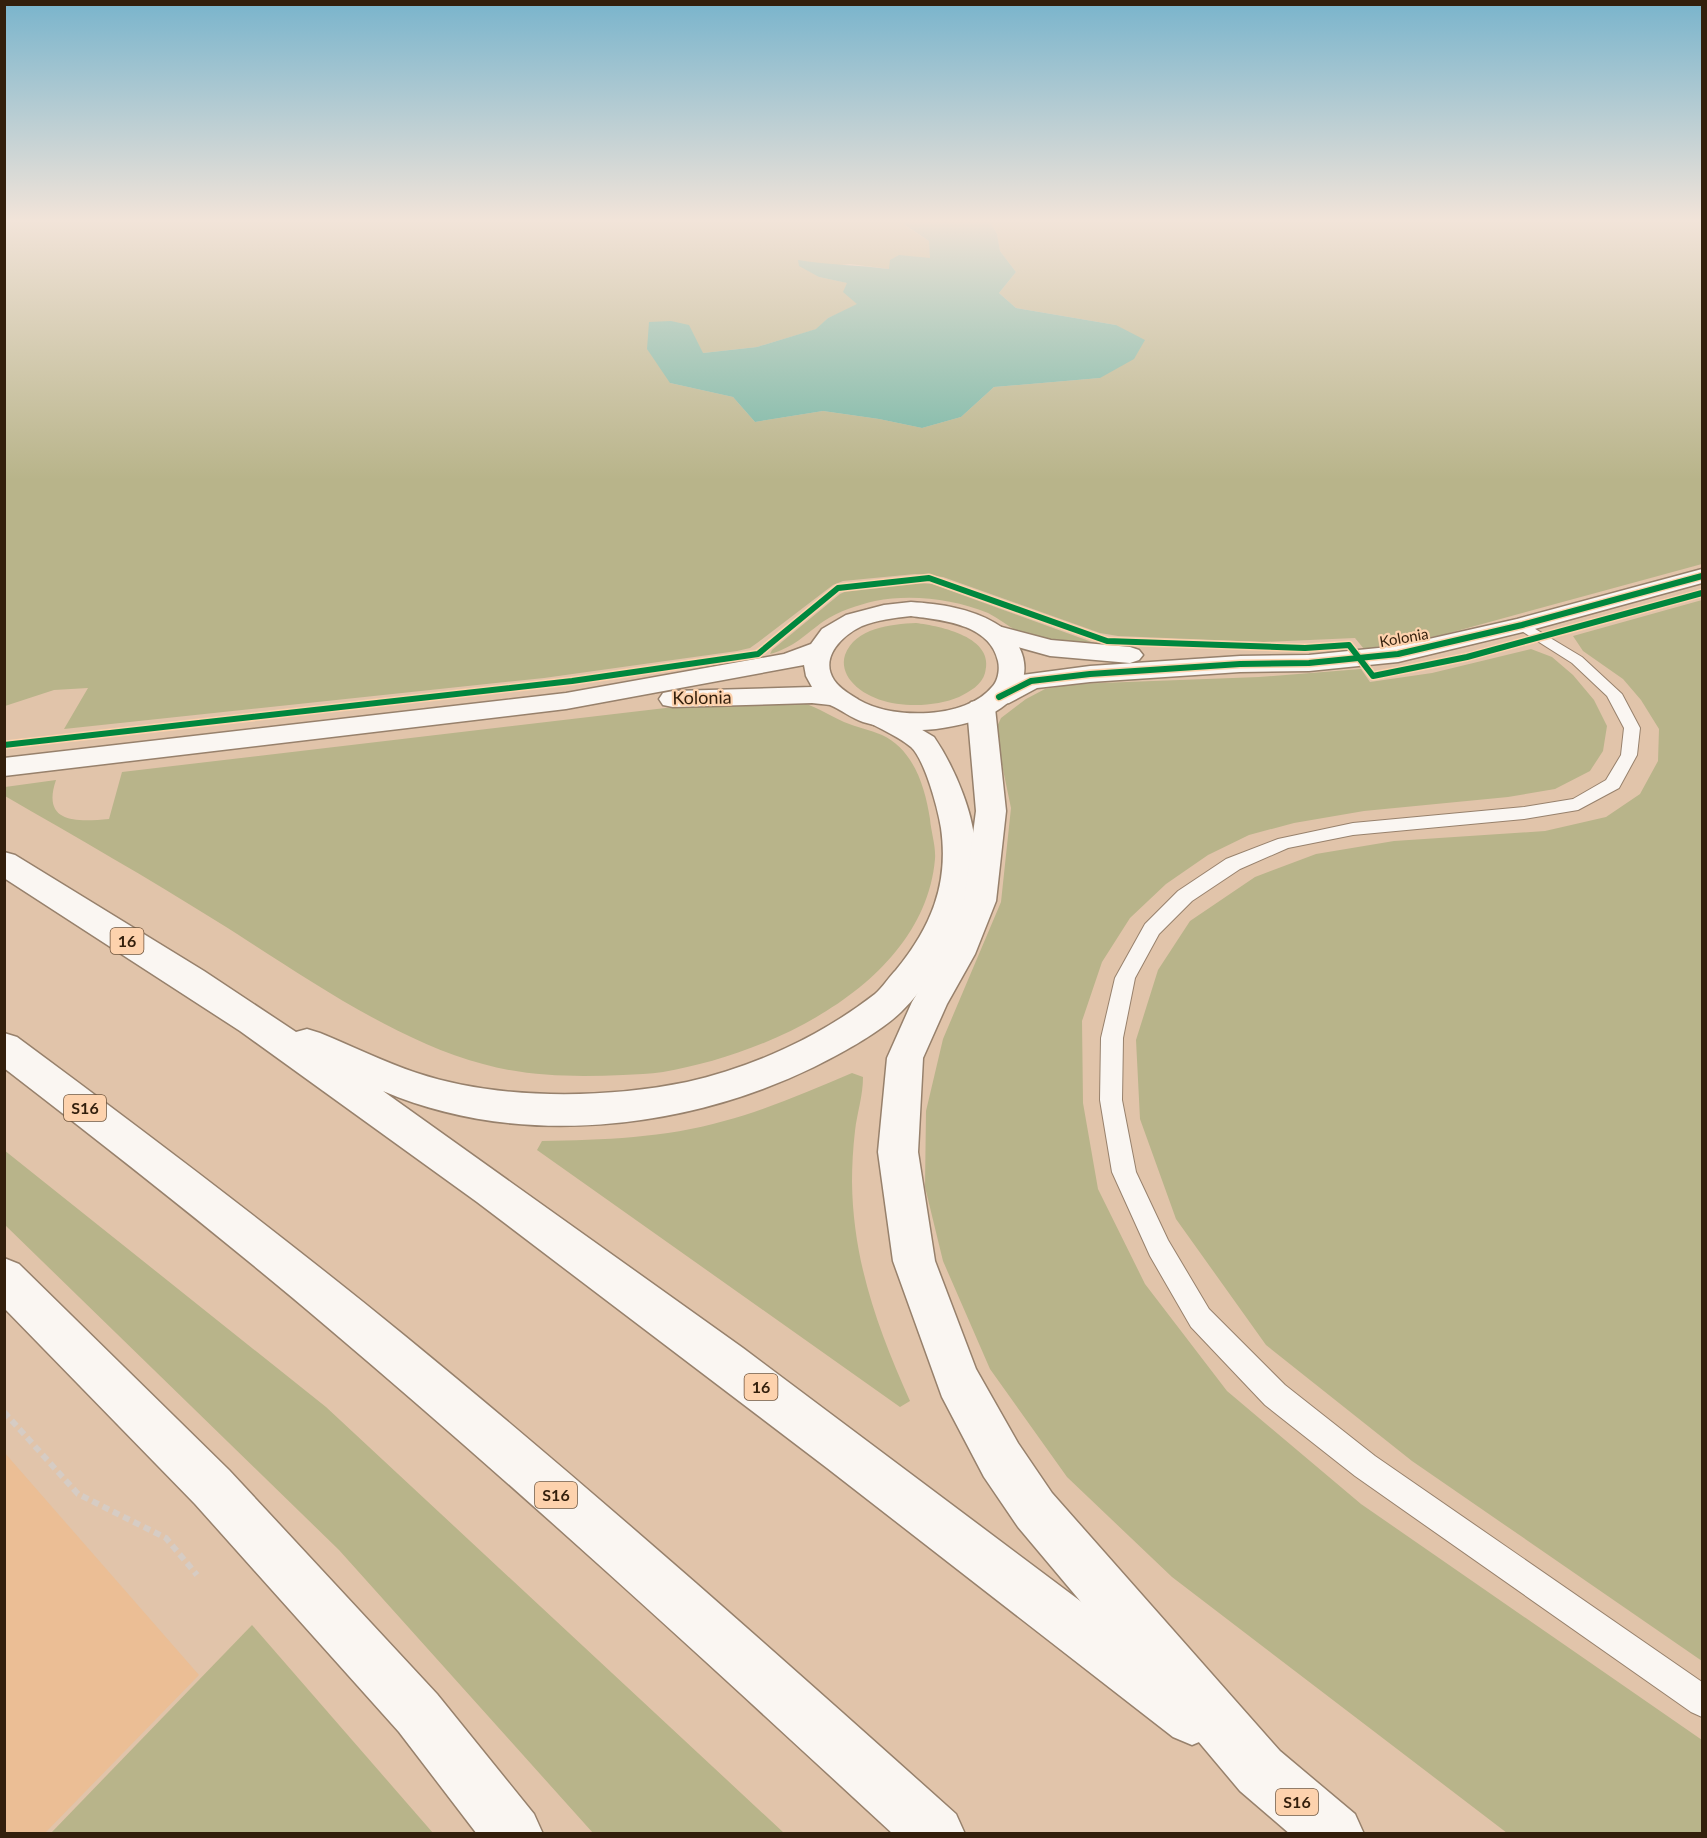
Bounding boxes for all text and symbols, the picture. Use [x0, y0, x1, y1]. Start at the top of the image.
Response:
street label: Kolonia [1378, 624, 1430, 650]
street label: Kolonia [672, 685, 732, 709]
road number: 16 [110, 928, 144, 954]
road number: S16 [64, 1095, 106, 1121]
road number: 16 [744, 1374, 777, 1400]
road number: S16 [535, 1482, 577, 1508]
road number: S16 [1276, 1789, 1318, 1815]

